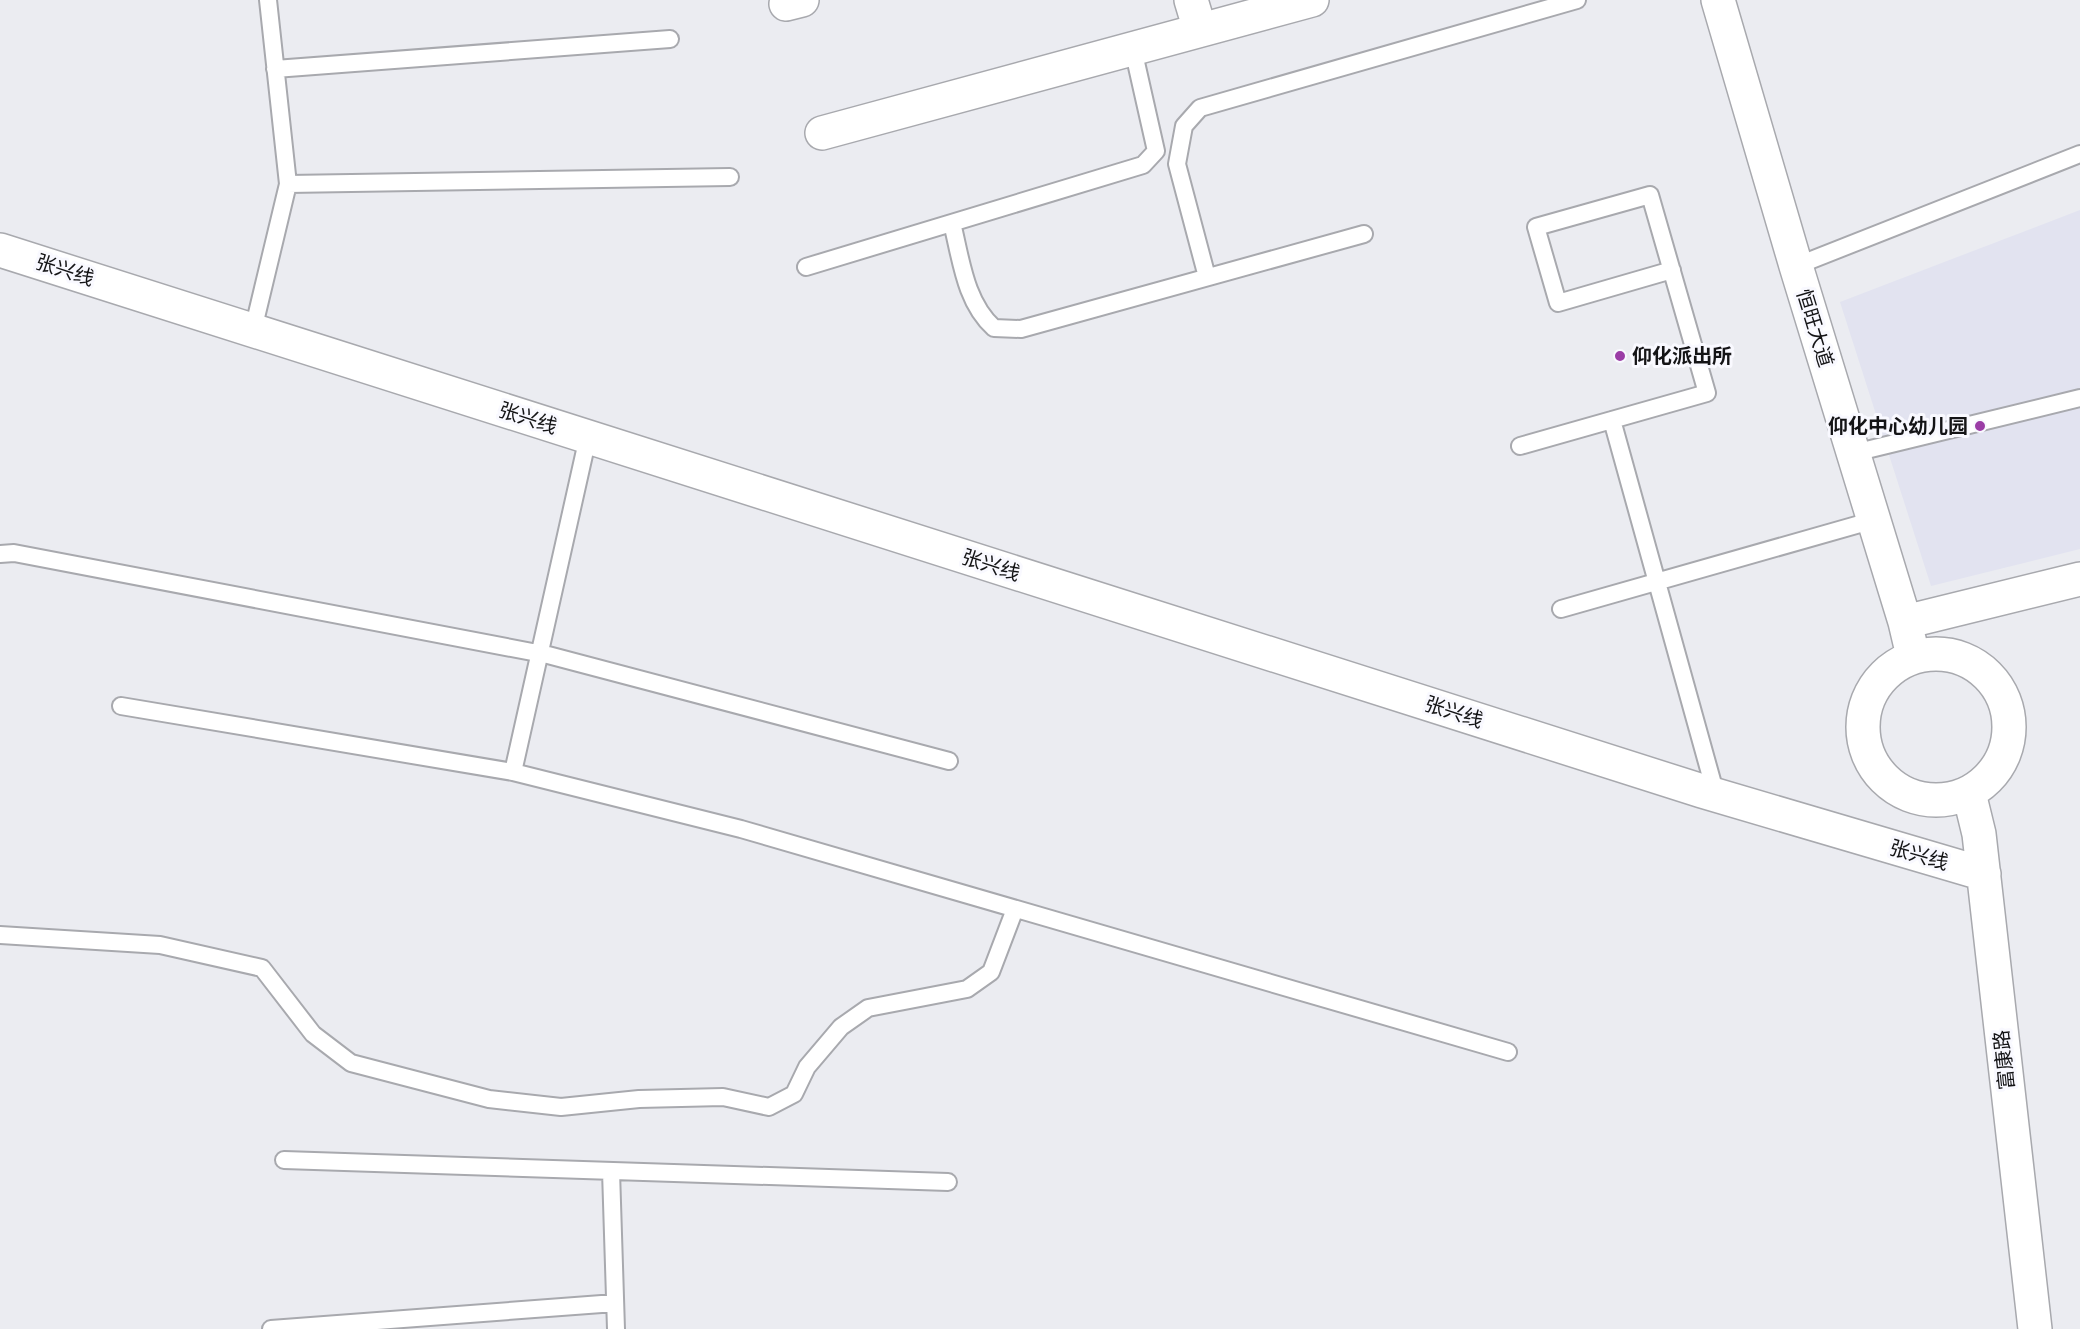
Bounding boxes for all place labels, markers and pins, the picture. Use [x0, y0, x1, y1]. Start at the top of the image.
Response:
place label: 仰化派出所 [1632, 344, 1732, 368]
marker: 仰化派出所 [1613, 349, 1627, 363]
place label: 仰化中心幼儿园 [1828, 414, 1968, 438]
marker: 仰化中心幼儿园 [1973, 419, 1987, 433]

